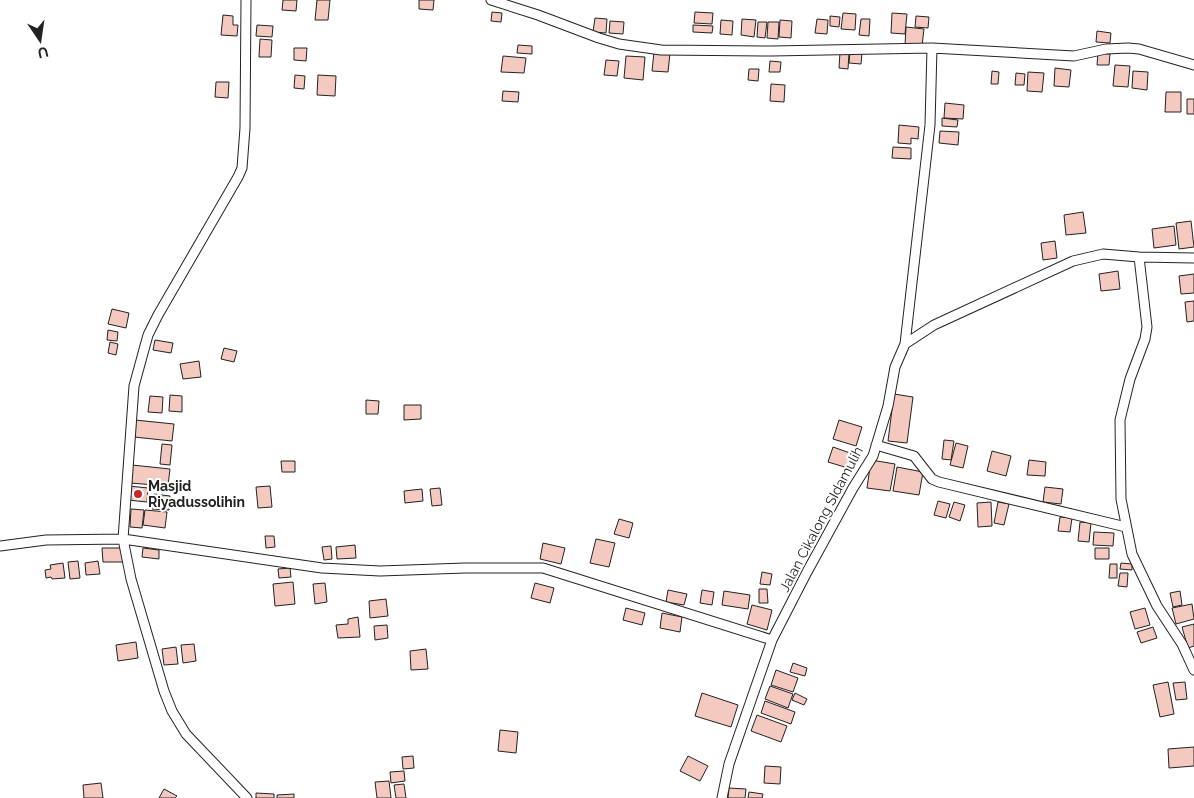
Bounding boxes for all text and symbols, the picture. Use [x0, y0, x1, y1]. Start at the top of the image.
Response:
north arrow [15, 15, 65, 65]
text: U [36, 44, 50, 62]
street label: Jalan Cikalong SIdamulih [776, 444, 866, 594]
place label: Masjid Riyadussolihin [148, 478, 245, 510]
marker: Masjid Riyadussolihin [132, 488, 144, 500]

